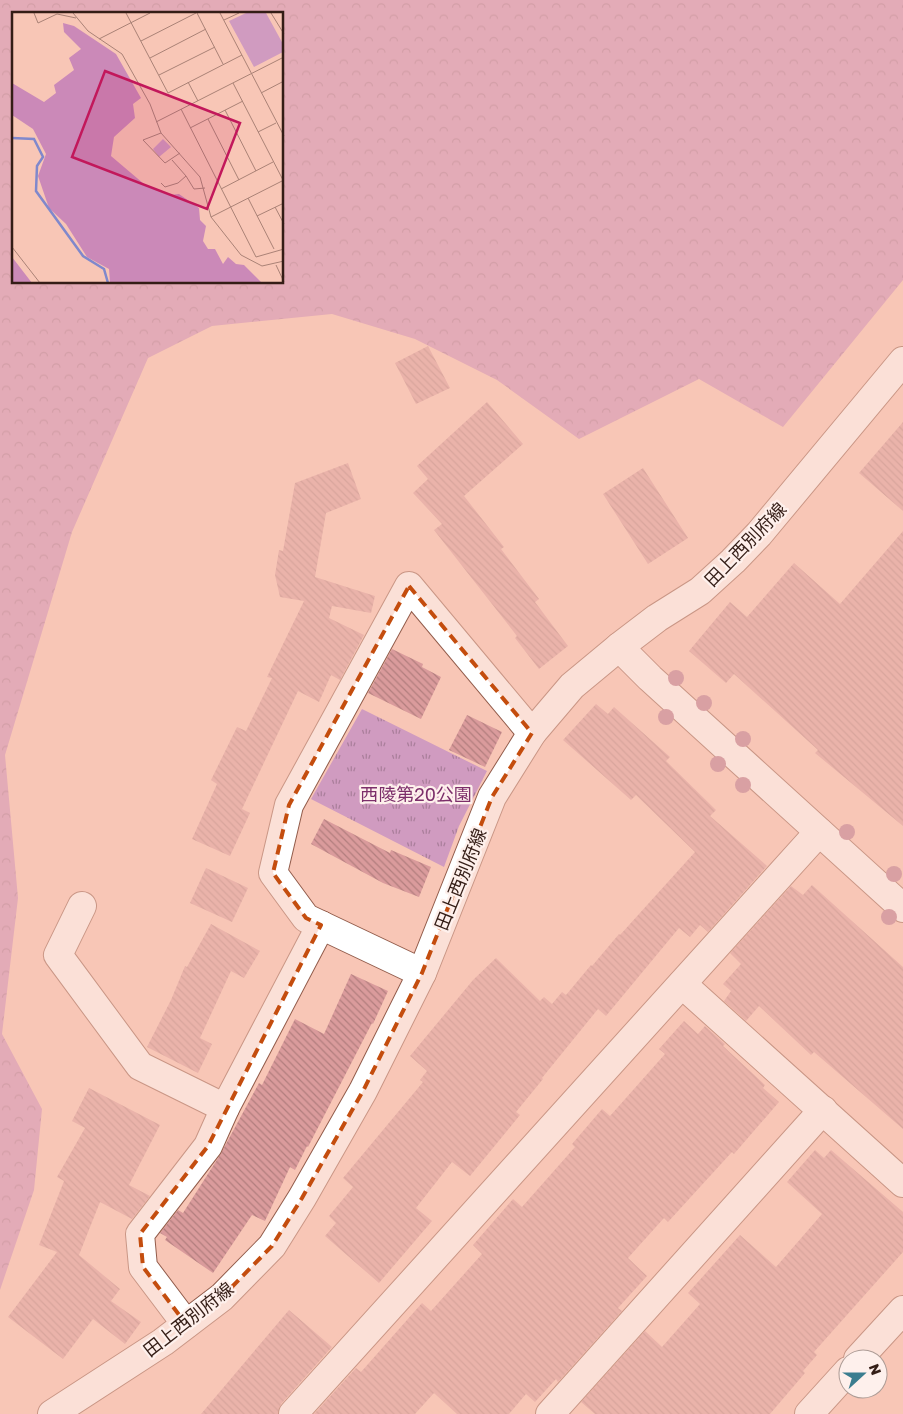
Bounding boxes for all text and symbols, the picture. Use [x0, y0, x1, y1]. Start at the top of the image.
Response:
inset map [12, 12, 284, 284]
street label: 田上西別府線 [700, 498, 790, 590]
park label: 西陵第20公園 [360, 783, 472, 805]
street label: 田上西別府線 [430, 825, 490, 933]
street label: 田上西別府線 [139, 1277, 237, 1361]
north arrow [838, 1349, 888, 1399]
text: N [866, 1361, 885, 1377]

